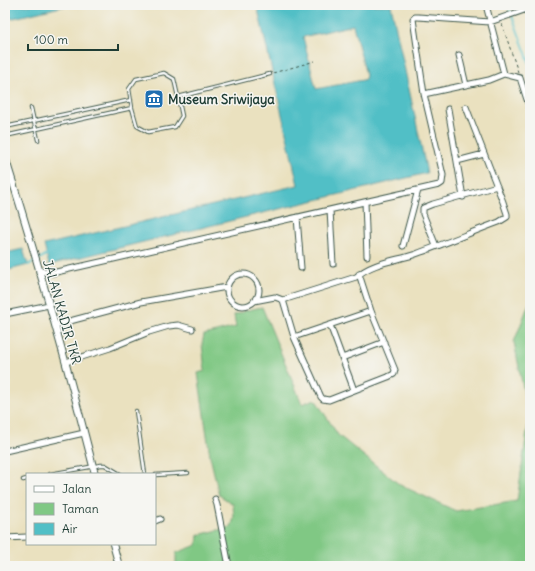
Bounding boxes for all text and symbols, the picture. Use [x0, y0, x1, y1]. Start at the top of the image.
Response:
scale bar [28, 26, 118, 52]
text: 100 m [34, 32, 68, 47]
museum icon: Museum Sriwijaya [143, 88, 165, 110]
place label: Museum Sriwijaya [168, 91, 275, 108]
street label: JALAN KADIR TKR [39, 258, 85, 366]
legend [26, 473, 156, 545]
text: Jalan [62, 481, 91, 496]
text: Taman [62, 501, 99, 516]
text: Air [62, 521, 77, 536]

